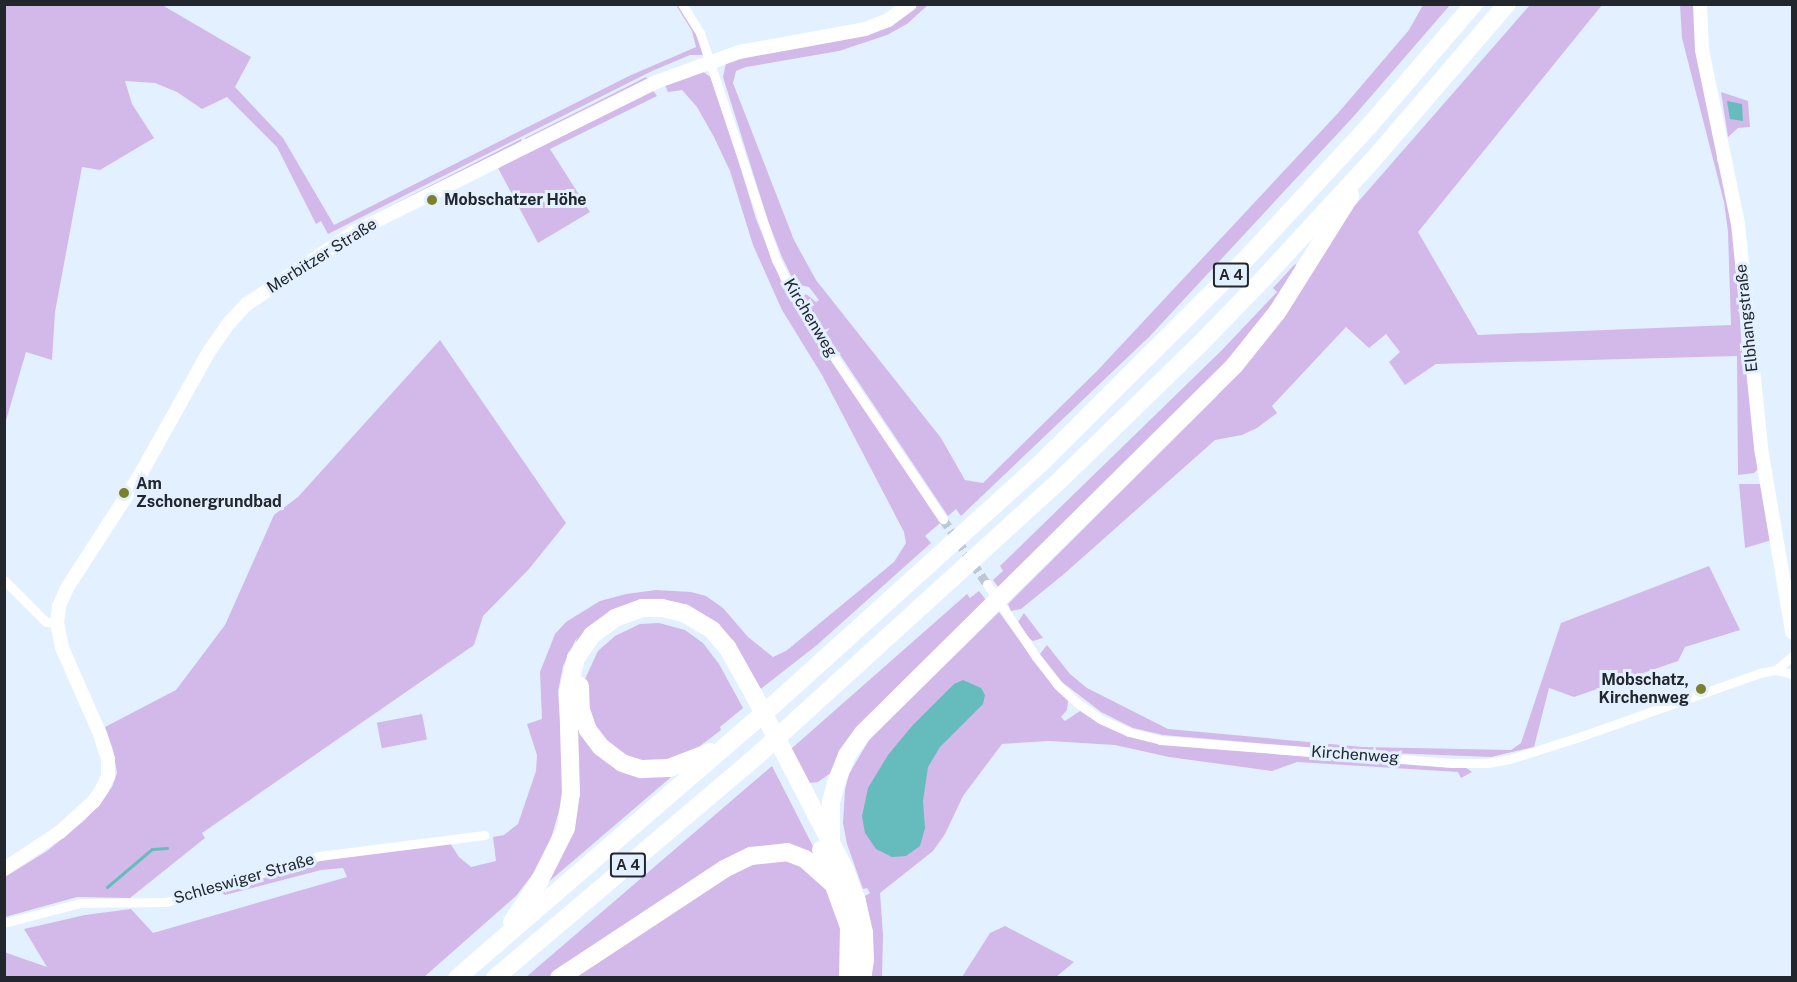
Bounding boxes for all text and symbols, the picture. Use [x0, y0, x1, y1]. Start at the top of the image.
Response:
place label: Mobschatzer Höhe [444, 190, 587, 210]
marker: Mobschatzer Höhe [425, 193, 439, 207]
street label: Merbitzer Straße [264, 215, 380, 297]
road number: A 4 [1212, 263, 1250, 287]
street label: Elbhangstraße [1732, 263, 1762, 373]
street label: Kirchenweg [779, 275, 841, 361]
place label: Am Zschonergrundbad [136, 474, 282, 512]
marker: Am Zschonergrundbad [117, 486, 131, 500]
place label: Mobschatz, Kirchenweg [1598, 670, 1689, 708]
marker: Mobschatz, Kirchenweg [1694, 682, 1708, 696]
street label: Kirchenweg [1310, 742, 1400, 768]
street label: Schleswiger Straße [172, 850, 316, 908]
road number: A 4 [608, 853, 648, 877]

